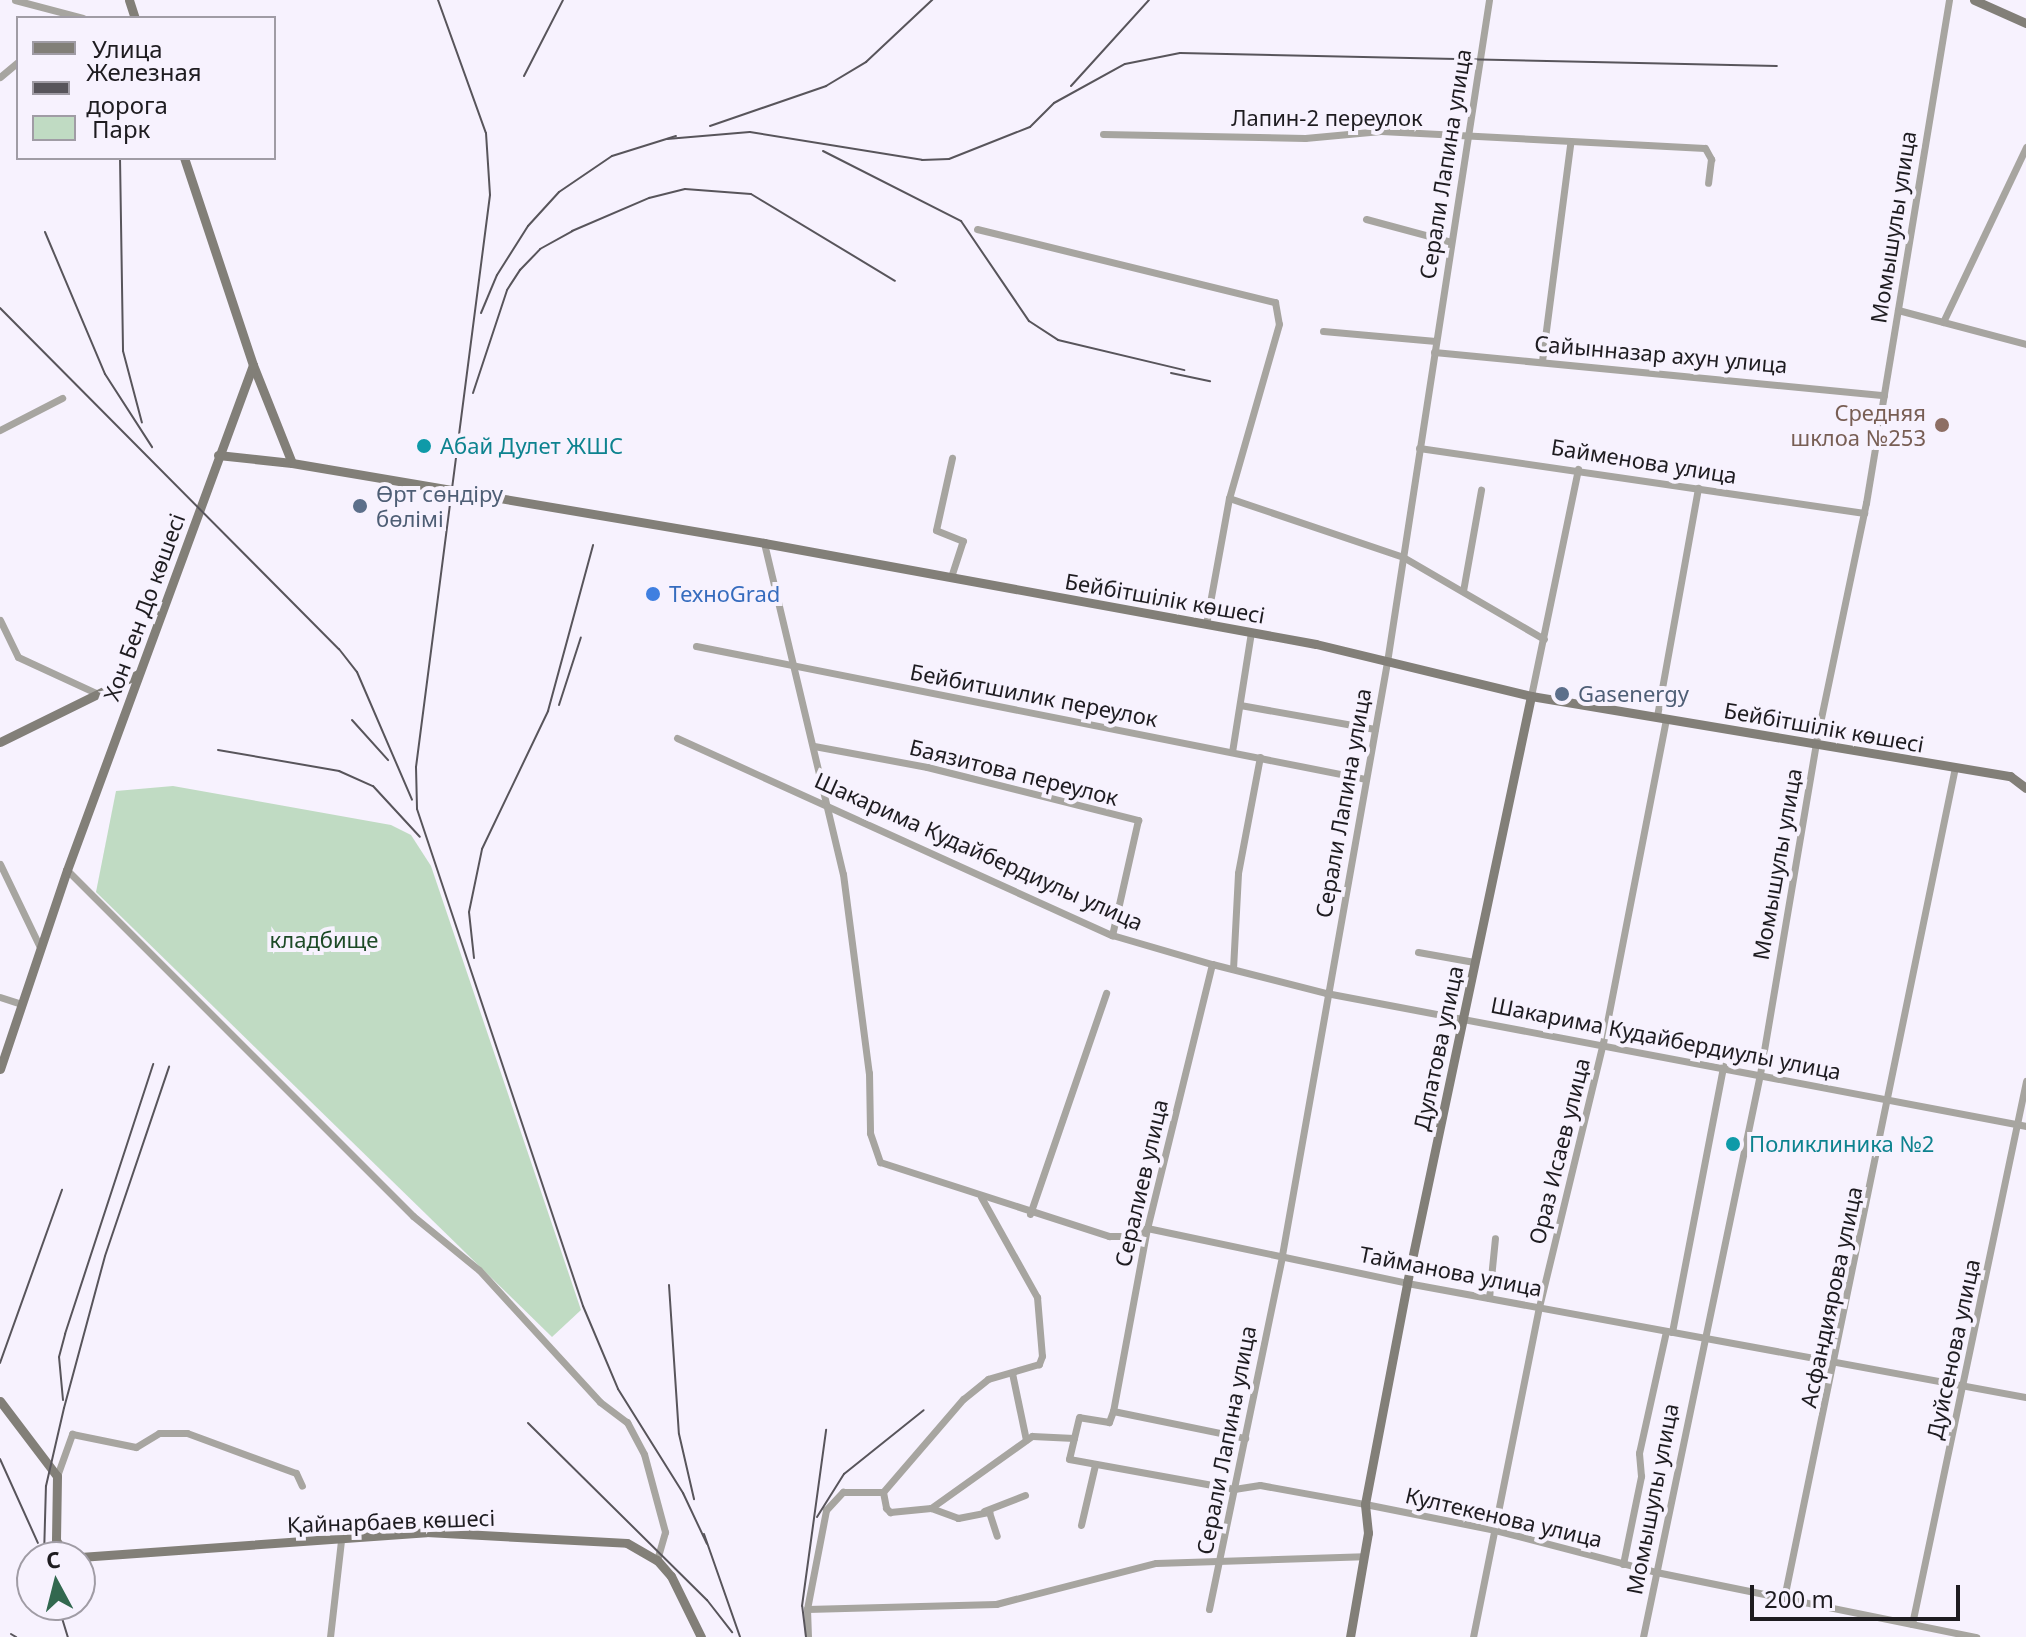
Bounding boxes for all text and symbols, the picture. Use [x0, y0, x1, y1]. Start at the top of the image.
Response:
legend [16, 16, 276, 160]
text: Улица [92, 32, 163, 65]
street label: Серали Лапина улица [1414, 47, 1476, 281]
text: Железная дорога [86, 55, 202, 121]
street label: Лапин-2 переулок [1231, 105, 1423, 131]
text: Парк [92, 112, 150, 145]
street label: Момышулы улица [1865, 129, 1921, 325]
street label: Сайынназар ахун улица [1533, 330, 1789, 378]
place label: Средняя шклоа №253 [1791, 399, 1926, 450]
marker: Средняя шклоа №253 [1933, 416, 1951, 434]
place label: Абай Дулет ЖШС [440, 433, 623, 459]
street label: Байменова улица [1549, 433, 1739, 489]
marker: Абай Дулет ЖШС [415, 437, 433, 455]
place label: Өрт сөндіру бөлімі [376, 480, 503, 532]
marker: Өрт сөндіру бөлімі [351, 497, 369, 515]
street label: Хон Бен До көшесі [98, 510, 190, 704]
street label: Бейбітшілік көшесі [1063, 567, 1267, 629]
place label: ТехноGrad [669, 581, 780, 607]
marker: ТехноGrad [644, 585, 662, 603]
street label: Бейбитшилик переулок [908, 658, 1160, 732]
place label: Gasenergy [1578, 681, 1689, 707]
marker: Gasenergy [1553, 685, 1571, 703]
street label: Серали Лапина улица [1310, 686, 1376, 920]
street label: Бейбітшілік көшесі [1722, 696, 1926, 758]
street label: Баязитова переулок [907, 733, 1121, 811]
street label: Шакарима Кудайбердиулы улица [811, 766, 1147, 936]
street label: Момышулы улица [1747, 766, 1807, 962]
park label: кладбище [270, 927, 378, 953]
street label: Дулатова улица [1408, 963, 1468, 1133]
street label: Шакарима Кудайбердиулы улица [1489, 991, 1843, 1085]
street label: Ораз Исаев улица [1523, 1055, 1595, 1247]
street label: Сералиев улица [1109, 1097, 1173, 1269]
place label: Поликлиника №2 [1749, 1131, 1934, 1157]
marker: Поликлиника №2 [1724, 1135, 1742, 1153]
street label: Асфандиярова улица [1795, 1184, 1867, 1410]
street label: Тайманова улица [1357, 1240, 1545, 1302]
street label: Дуйсенова улица [1921, 1256, 1985, 1442]
street label: Серали Лапина улица [1191, 1323, 1261, 1557]
street label: Момышулы улица [1621, 1401, 1683, 1597]
street label: Култекенова улица [1403, 1481, 1605, 1553]
street label: Қайнарбаев көшесі [286, 1504, 496, 1538]
north arrow [16, 1541, 96, 1621]
text: С [44, 1543, 62, 1575]
scale bar [1754, 1569, 1964, 1619]
text: 200 m [1764, 1582, 1834, 1615]

